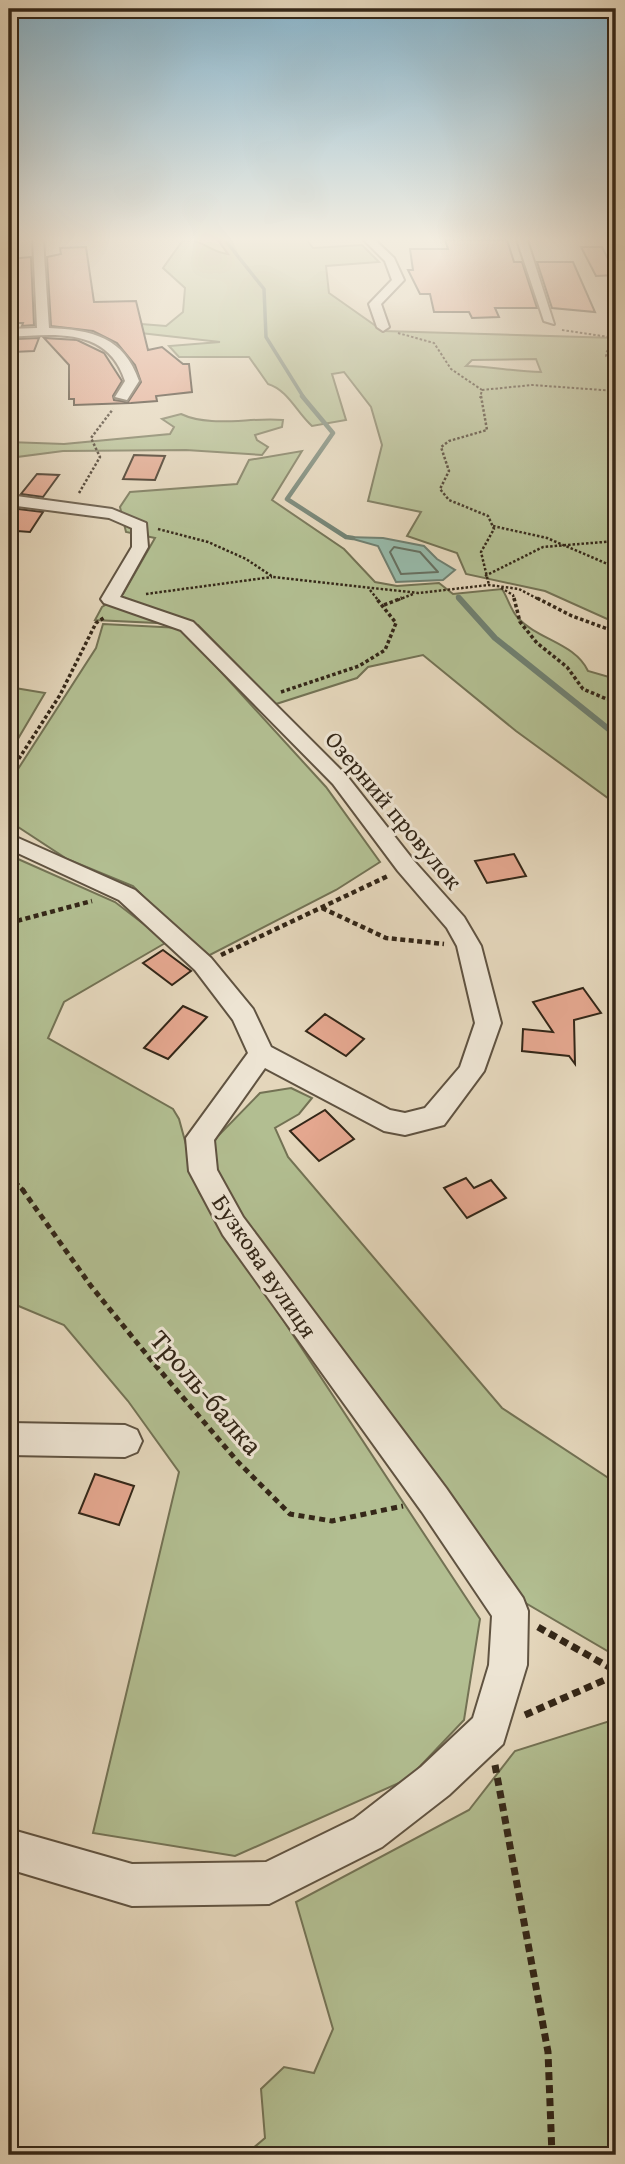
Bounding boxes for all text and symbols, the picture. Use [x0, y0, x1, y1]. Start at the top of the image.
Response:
street label: Озерний провулок [317, 723, 471, 897]
street label: Бузкова вулиця [204, 1187, 326, 1345]
street label: Троль-балка [141, 1320, 274, 1464]

